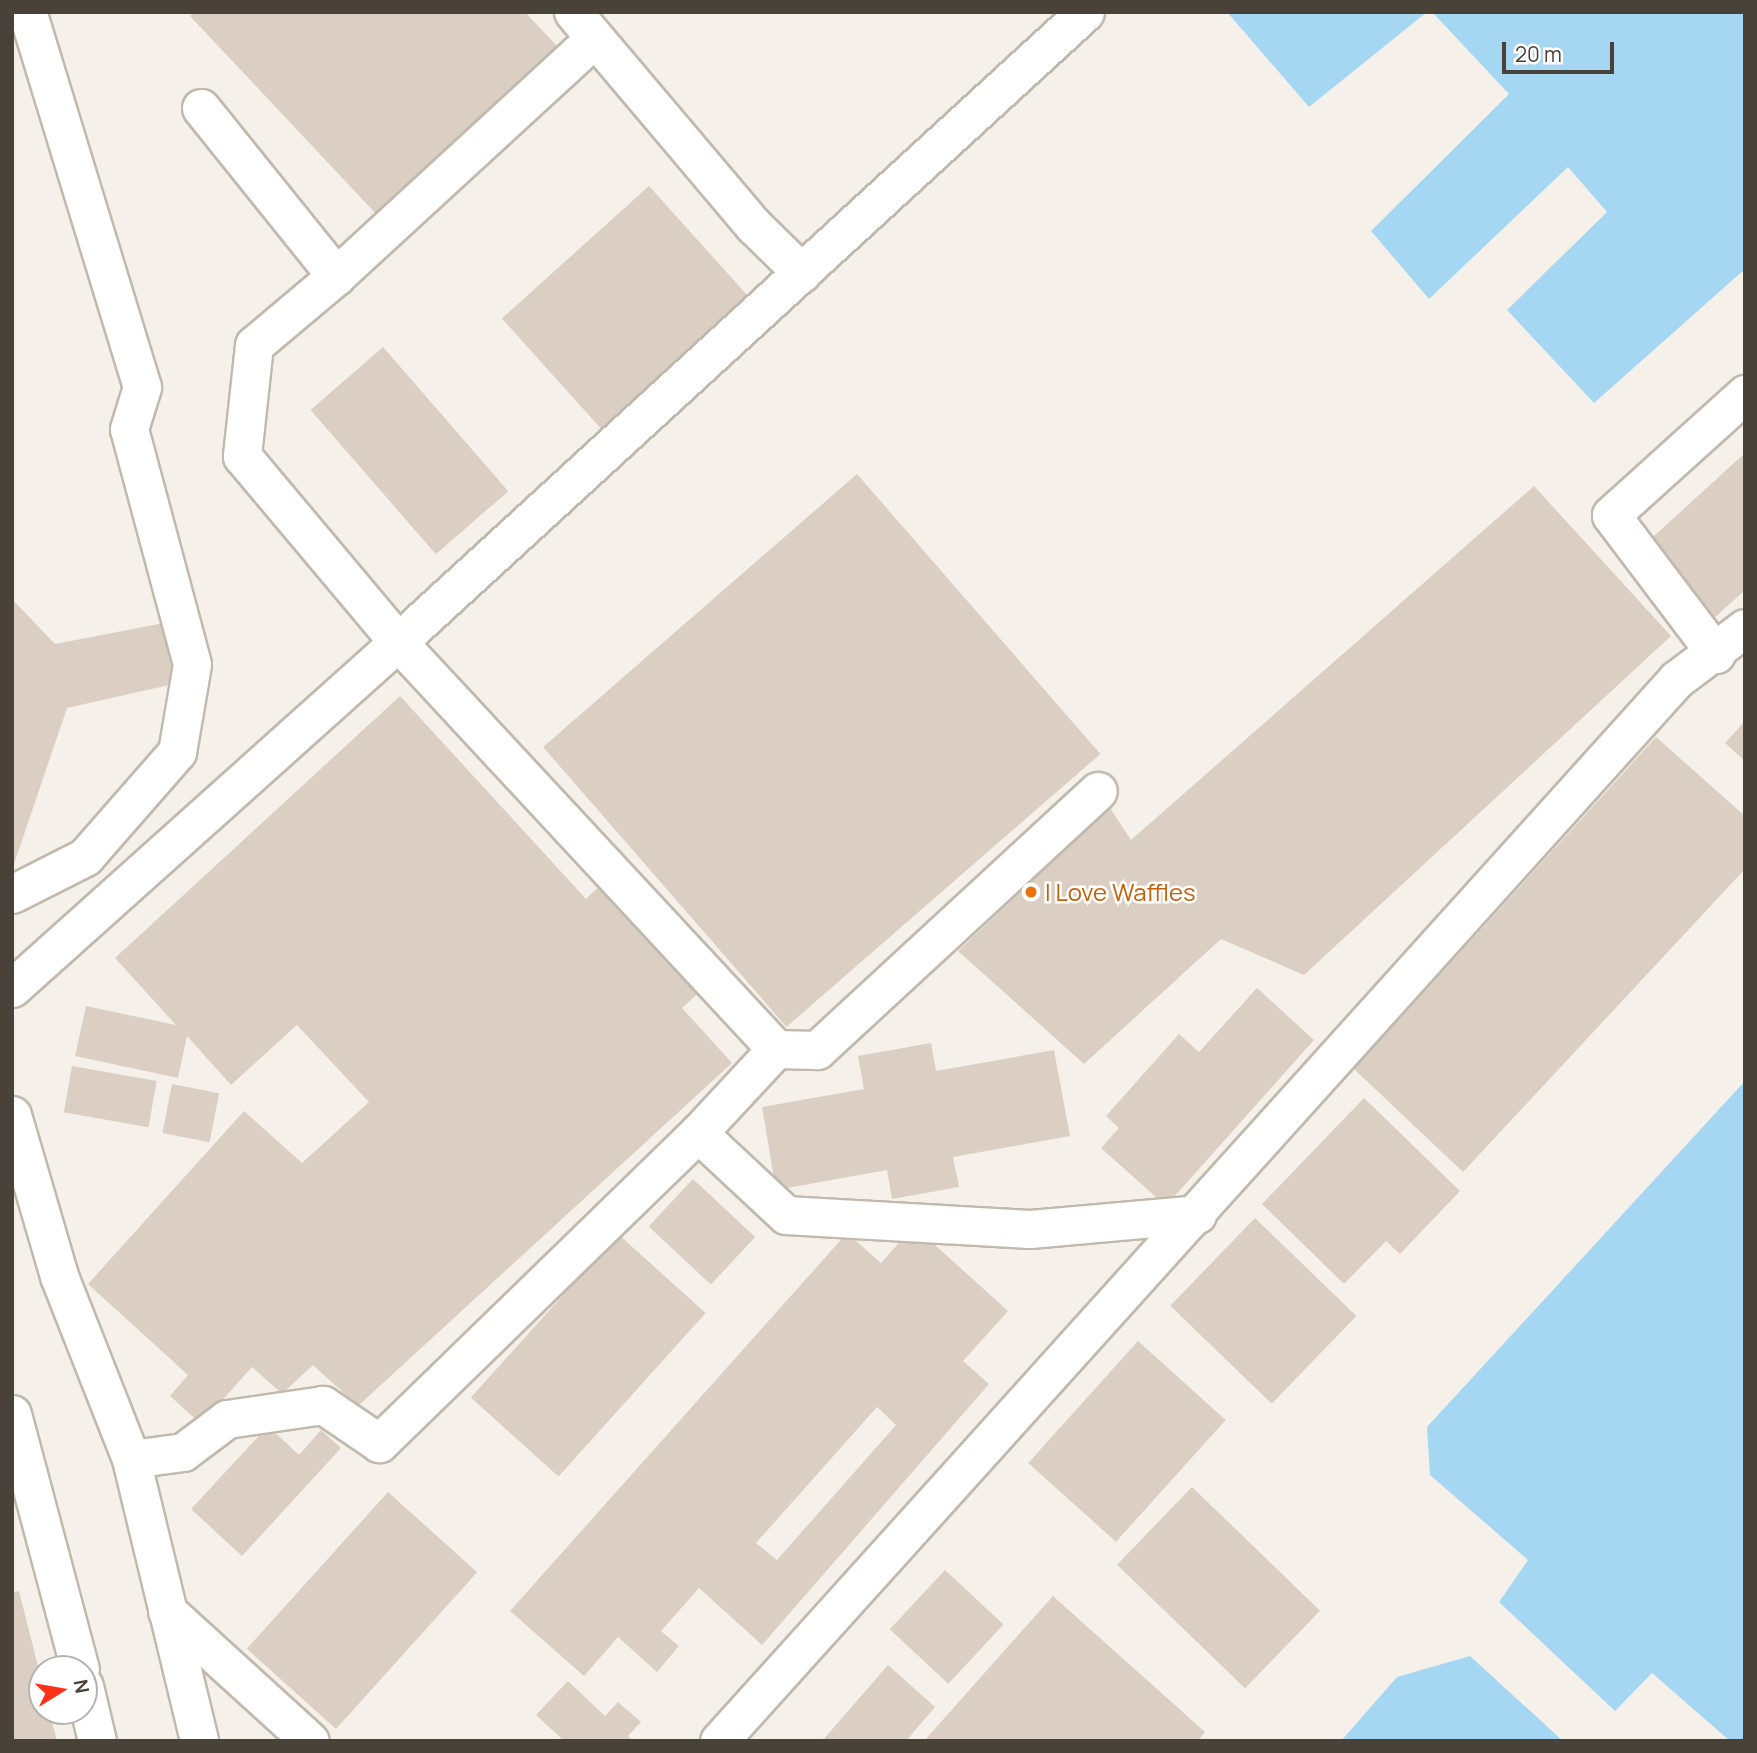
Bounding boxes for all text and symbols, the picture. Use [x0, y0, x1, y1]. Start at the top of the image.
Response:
scale bar [1505, 28, 1617, 72]
text: 20 m [1515, 40, 1562, 68]
place label: I Love Waffles [1045, 878, 1196, 906]
marker: I Love Waffles [1023, 884, 1039, 900]
north arrow [28, 1655, 98, 1725]
text: N [68, 1677, 96, 1696]

